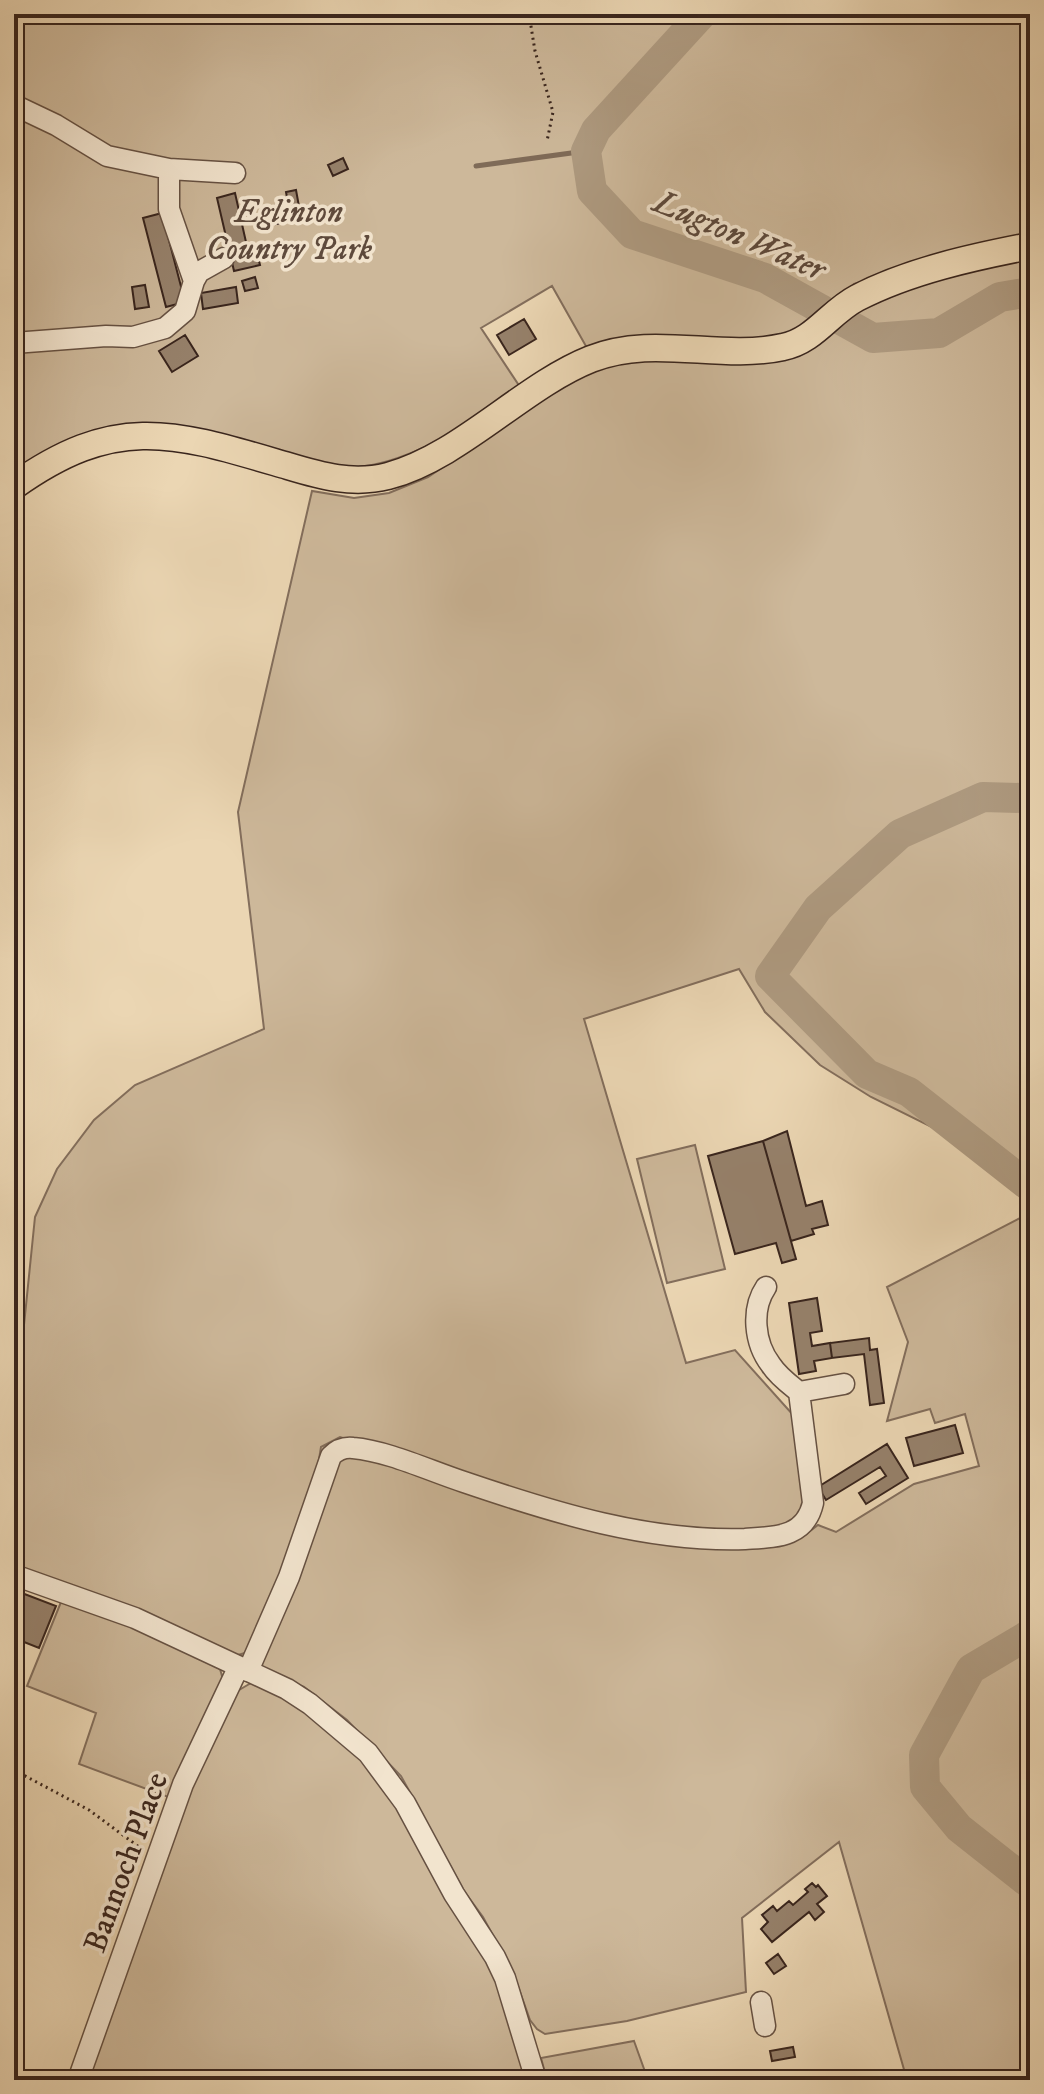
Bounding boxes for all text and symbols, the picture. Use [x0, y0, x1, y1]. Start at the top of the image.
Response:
water label: Lugton Water [645, 180, 834, 292]
park label: Eglinton Country Park [206, 193, 373, 270]
street label: Bannoch Place [76, 1767, 178, 1958]

